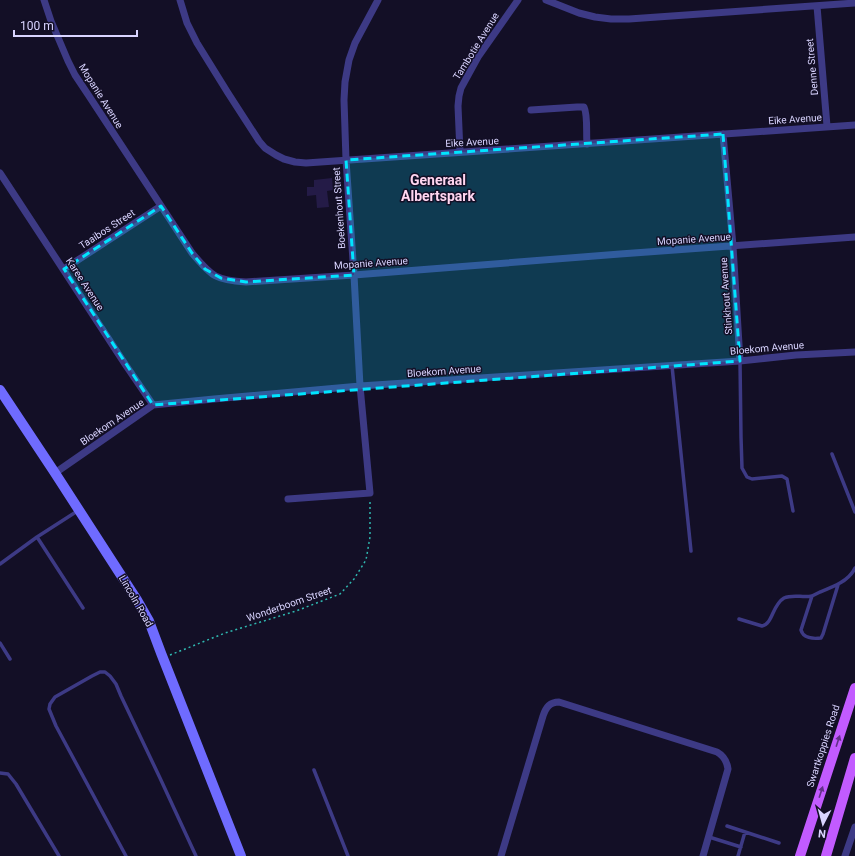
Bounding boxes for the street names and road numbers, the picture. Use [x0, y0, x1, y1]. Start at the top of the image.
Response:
street label: Tambotie Avenue [451, 10, 501, 82]
street label: Denne Street [804, 38, 820, 96]
street label: Mopanie Avenue [77, 62, 125, 130]
street label: Eike Avenue [768, 112, 822, 126]
street label: Eike Avenue [445, 135, 499, 149]
street label: Boekenhout Street [331, 167, 347, 249]
street label: Taaibos Street [77, 207, 137, 251]
street label: Mopanie Avenue [657, 231, 731, 247]
street label: Mopanie Avenue [334, 255, 408, 271]
street label: Karee Avenue [64, 256, 106, 312]
street label: Stinkhout Avenue [718, 257, 734, 335]
street label: Bloekom Avenue [729, 339, 805, 357]
street label: Bloekom Avenue [407, 363, 481, 379]
street label: Bloekom Avenue [78, 397, 146, 447]
street label: Lincoln Road [117, 573, 155, 629]
street label: Wonderboom Street [245, 584, 333, 624]
street label: Swartkoppies Road [804, 703, 842, 789]

